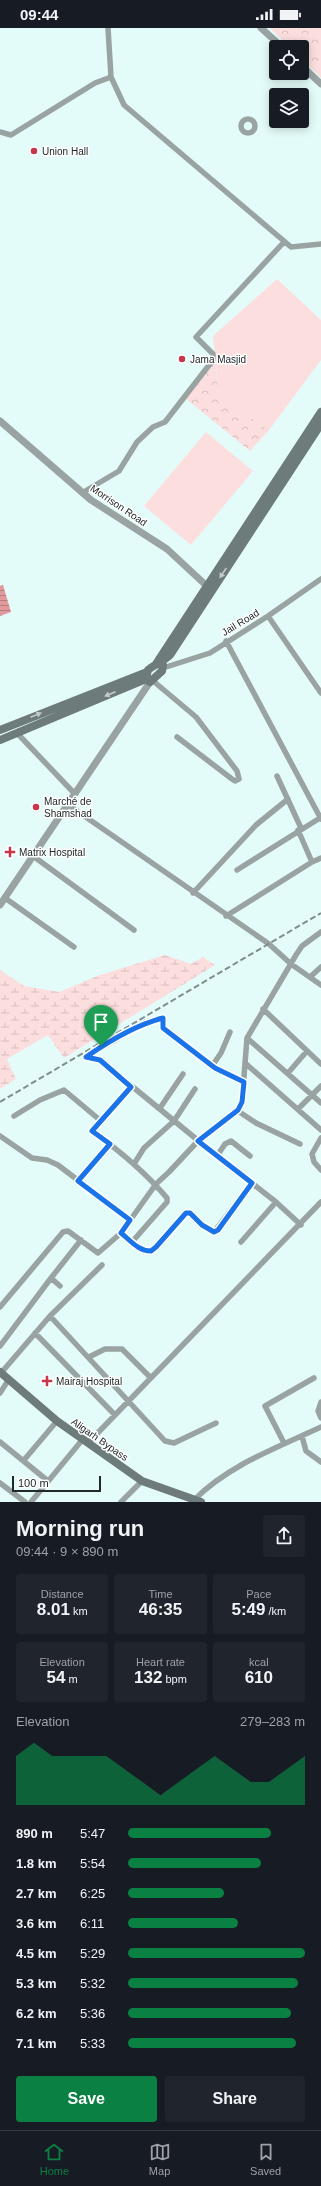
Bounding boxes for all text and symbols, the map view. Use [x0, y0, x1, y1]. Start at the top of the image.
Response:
text: 09:44 [20, 6, 58, 23]
map controls [269, 40, 309, 128]
button: locate [269, 40, 309, 80]
button: layers [269, 88, 309, 128]
marker: Union Hall [29, 146, 39, 156]
place label: Union Hall [42, 146, 88, 157]
marker: Jama Masjid [177, 354, 187, 364]
place label: Jama Masjid [190, 354, 246, 365]
street label: Morrison Road [88, 483, 149, 528]
one-way arrow [219, 567, 226, 579]
street label: Jail Road [220, 607, 261, 638]
one-way arrow [104, 691, 115, 697]
one-way arrow [30, 712, 42, 718]
place label: Marché de Shamshad [44, 796, 92, 819]
marker: Marché de Shamshad [31, 802, 41, 812]
marker: Matrix Hospital [4, 846, 16, 858]
place label: Matrix Hospital [19, 847, 85, 858]
pin [84, 1005, 118, 1046]
icon: arrive [90, 1011, 112, 1033]
marker: Mairaj Hospital [41, 1375, 53, 1387]
place label: Mairaj Hospital [56, 1376, 122, 1387]
street label: Aligarh Bypass [69, 1416, 130, 1463]
scale bar [12, 1474, 101, 1493]
text: 100 m [18, 1477, 49, 1489]
button: share [263, 1515, 305, 1557]
text: Morning run [16, 1516, 144, 1541]
text: 09:44 · 9 × 890 m [16, 1544, 118, 1559]
text: Distance [41, 1588, 84, 1600]
text: Time [148, 1588, 173, 1600]
text: Pace [246, 1588, 271, 1600]
text: 8.01 [37, 1600, 70, 1619]
text: 46:35 [139, 1600, 182, 1619]
text: 5:49 [231, 1600, 265, 1619]
text: km [70, 1605, 88, 1617]
text: /km [265, 1605, 286, 1617]
text: Elevation [40, 1656, 85, 1668]
text: Heart rate [136, 1656, 185, 1668]
text: kcal [249, 1656, 269, 1668]
text: 54 [47, 1668, 66, 1687]
text: 132 [134, 1668, 162, 1687]
text: 610 [245, 1668, 273, 1687]
text: m [66, 1673, 78, 1685]
text: bpm [162, 1673, 187, 1685]
text: Elevation [16, 1714, 69, 1729]
text: 279–283 m [240, 1714, 305, 1729]
text: 890 m [16, 1826, 53, 1841]
text: 5:47 [80, 1826, 105, 1841]
text: 1.8 km [16, 1856, 56, 1871]
text: 5:54 [80, 1856, 105, 1871]
text: 2.7 km [16, 1886, 56, 1901]
text: 6:25 [80, 1886, 105, 1901]
text: 3.6 km [16, 1916, 56, 1931]
text: 6:11 [80, 1916, 104, 1931]
text: 4.5 km [16, 1946, 56, 1961]
text: 5:29 [80, 1946, 105, 1961]
text: 5.3 km [16, 1976, 56, 1991]
text: 5:32 [80, 1976, 105, 1991]
text: 6.2 km [16, 2006, 56, 2021]
text: 5:36 [80, 2006, 105, 2021]
text: 7.1 km [16, 2036, 56, 2051]
text: 5:33 [80, 2036, 105, 2051]
button: Save [16, 2076, 157, 2122]
button: Share [165, 2076, 305, 2122]
tab: Home [40, 2141, 69, 2177]
tab: Map [149, 2141, 171, 2177]
tab: Saved [250, 2141, 281, 2177]

